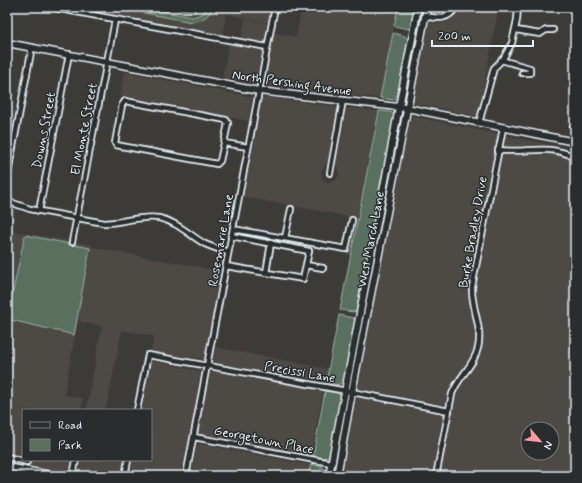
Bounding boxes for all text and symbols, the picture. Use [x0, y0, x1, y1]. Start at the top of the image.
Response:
scale bar [432, 22, 533, 48]
text: 200 m [438, 29, 471, 45]
street label: North Pershing Avenue [231, 67, 353, 102]
street label: El Monte Street [67, 82, 102, 177]
street label: Downs Street [29, 91, 60, 170]
street label: Burke Bradley Drive [455, 175, 492, 289]
street label: West March Lane [354, 190, 389, 289]
street label: Rosemarie Lane [205, 193, 238, 288]
street label: Precissi Lane [263, 358, 337, 387]
legend [22, 409, 152, 461]
text: Road [58, 418, 82, 434]
north arrow [520, 421, 560, 461]
street label: Georgetown Place [212, 422, 315, 459]
text: Park [58, 438, 82, 454]
text: N [540, 439, 556, 452]

